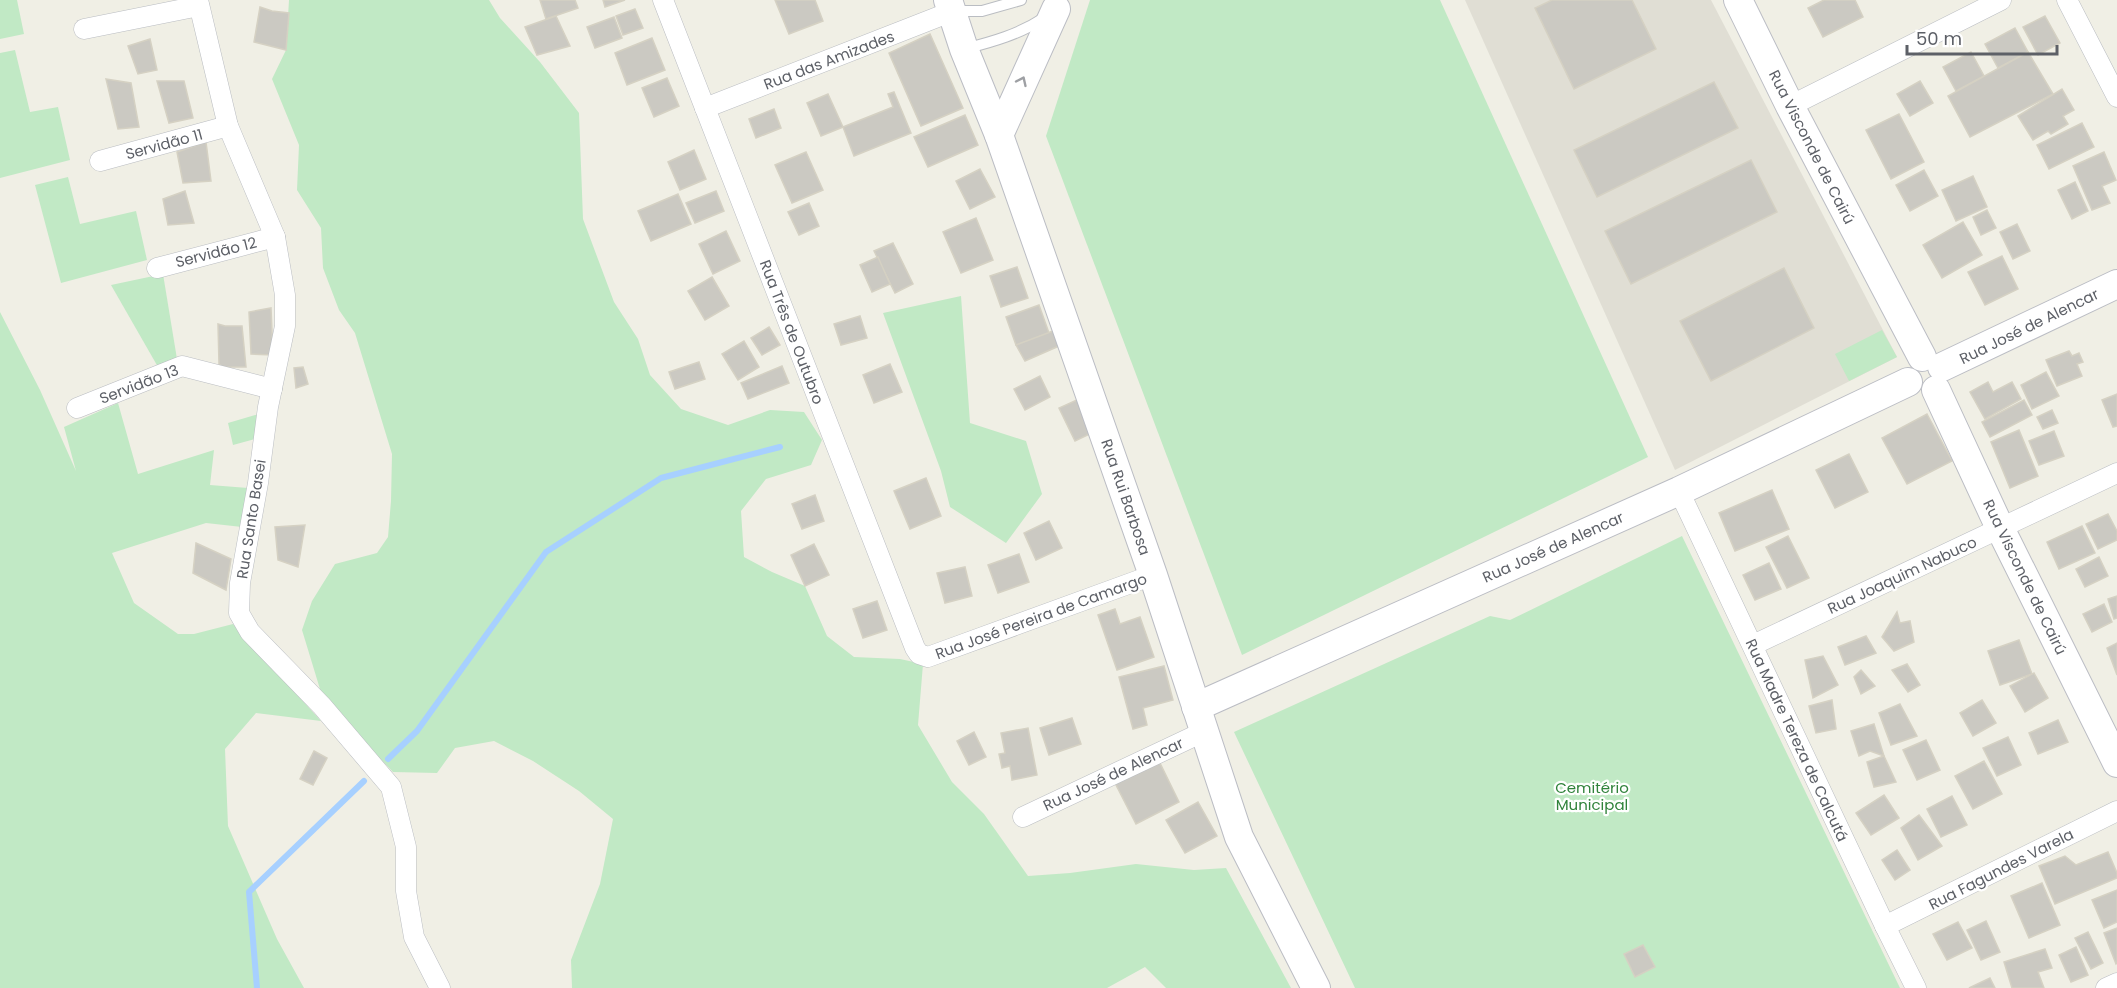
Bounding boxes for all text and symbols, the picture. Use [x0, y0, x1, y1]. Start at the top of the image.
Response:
scale bar [1907, 18, 2057, 56]
street label: Rua das Amizades [761, 25, 898, 95]
text: 50 m [1916, 26, 1962, 51]
street label: Rua Visconde de Cairú [1764, 66, 1860, 228]
one-way arrow [1015, 77, 1027, 88]
street label: Servidão 11 [123, 124, 205, 164]
street label: Servidão 12 [173, 232, 259, 272]
street label: Rua Três de Outubro [755, 257, 829, 407]
street label: Rua José de Alencar [1956, 283, 2103, 369]
street label: Servidão 13 [96, 359, 182, 409]
street label: Rua Rui Barbosa [1096, 436, 1156, 558]
street label: Rua Santo Basei [231, 458, 271, 580]
street label: Rua Visconde de Cairú [1978, 496, 2072, 658]
street label: Rua José de Alencar [1479, 506, 1627, 588]
street label: Rua Joaquim Nabuco [1824, 531, 1980, 619]
street label: Rua José Pereira de Camargo [932, 568, 1150, 664]
street label: Rua Madre Tereza de Calcutá [1741, 635, 1853, 845]
street label: Rua José de Alencar [1039, 732, 1187, 816]
park label: Cemitério Municipal [1555, 777, 1629, 815]
street label: Rua Fagundes Varela [1925, 823, 2077, 915]

